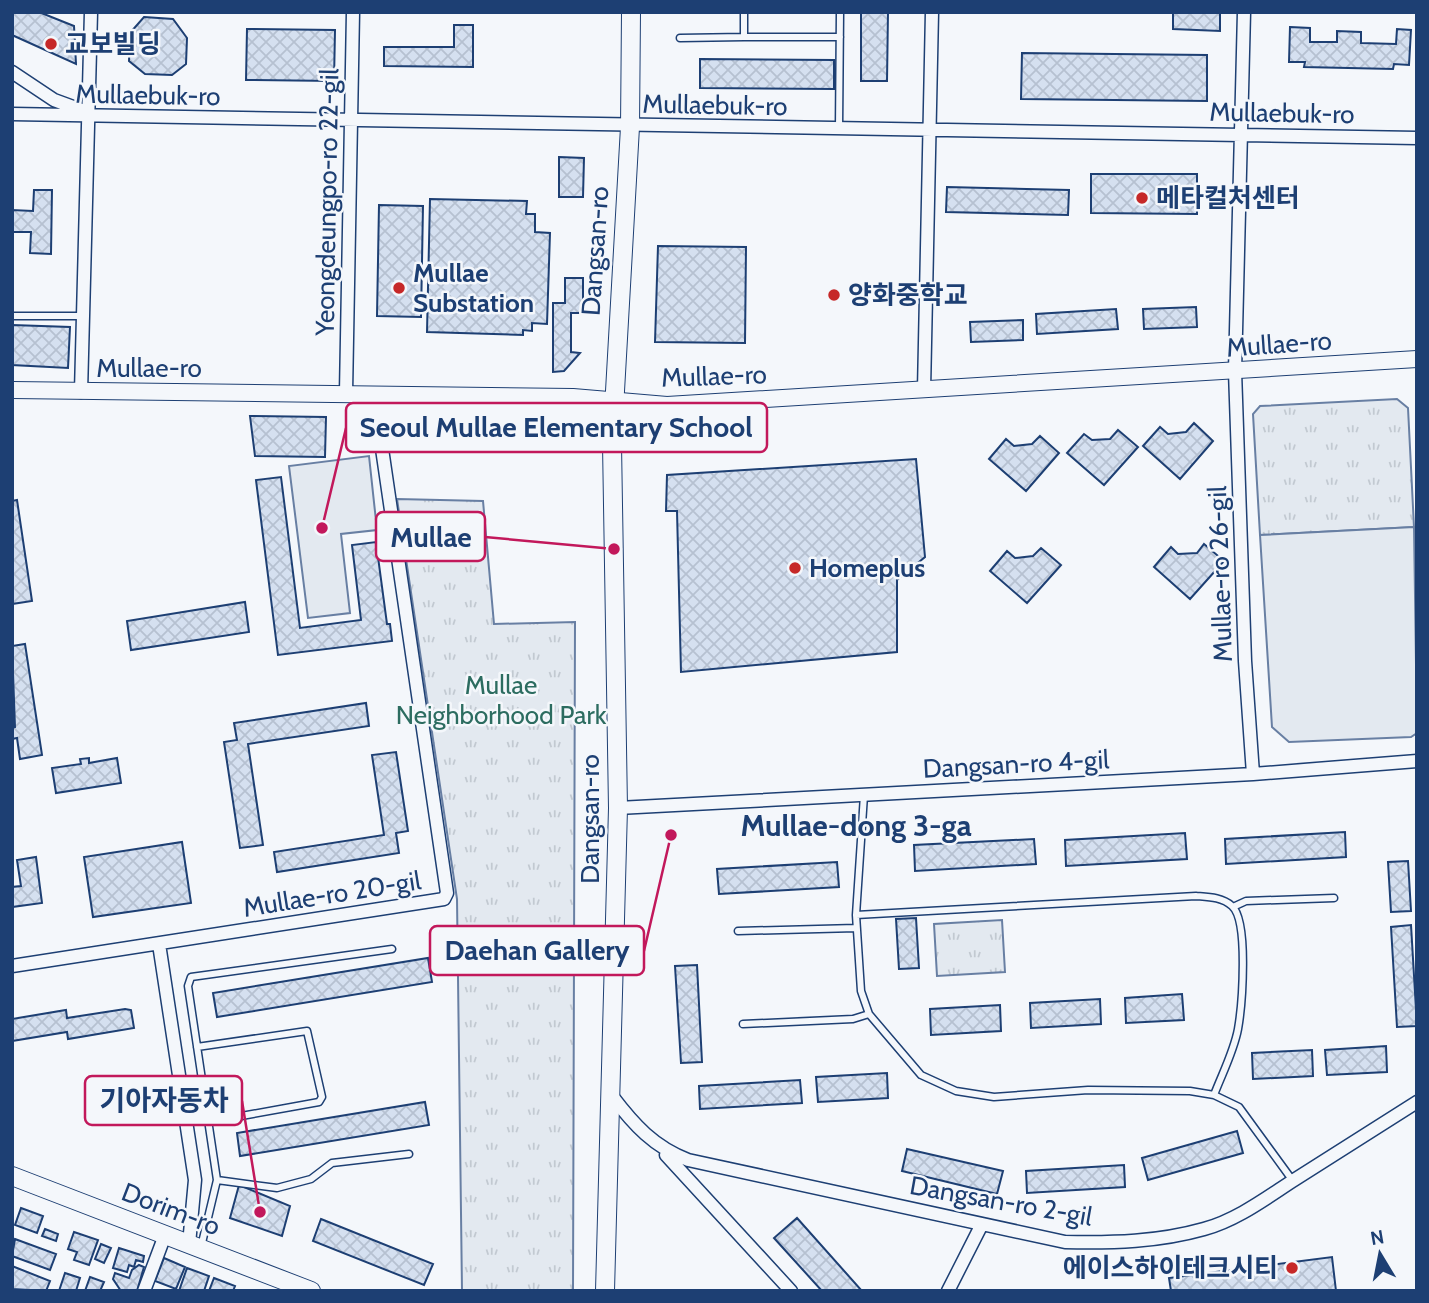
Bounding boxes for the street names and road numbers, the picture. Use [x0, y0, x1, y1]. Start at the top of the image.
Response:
street label: Yeongdeungpo-ro 22-gil [309, 68, 345, 337]
street label: Mullaebuk-ro [75, 78, 221, 112]
street label: Mullaebuk-ro [642, 88, 788, 122]
street label: Mullaebuk-ro [1209, 96, 1355, 130]
street label: Dangsan-ro [575, 185, 615, 317]
street label: Mullae-ro [1225, 324, 1333, 364]
street label: Mullae-ro [96, 352, 202, 384]
street label: Mullae-ro [661, 358, 767, 394]
street label: Mullae-ro 26-gil [1201, 485, 1239, 663]
street label: Dangsan-ro 4-gil [922, 743, 1110, 785]
street label: Dangsan-ro [574, 754, 606, 884]
street label: Mullae-ro 20-gil [241, 864, 423, 924]
street label: Dangsan-ro 2-gil [907, 1169, 1095, 1233]
street label: Dorim-ro [117, 1176, 225, 1242]

